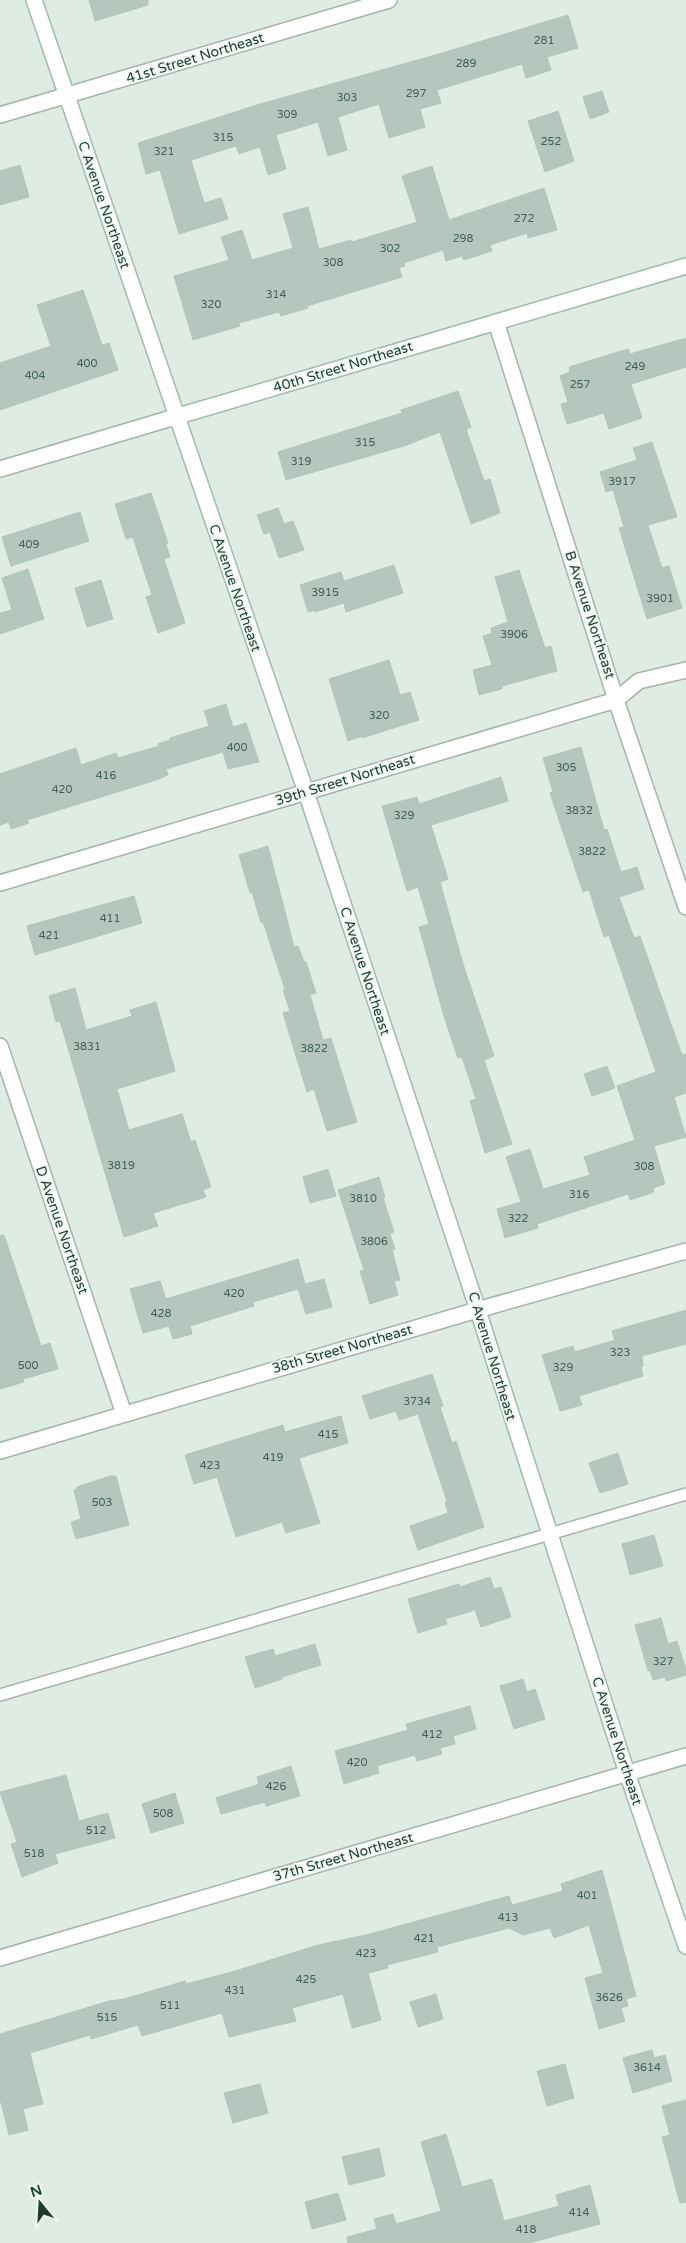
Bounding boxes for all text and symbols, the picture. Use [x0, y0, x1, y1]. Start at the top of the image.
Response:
street label: 41st Street Northeast [124, 29, 267, 87]
house number: 281 [534, 34, 554, 47]
house number: 289 [456, 57, 476, 70]
house number: 297 [406, 87, 426, 100]
house number: 303 [337, 91, 357, 104]
house number: 309 [277, 108, 297, 121]
house number: 315 [213, 131, 233, 144]
house number: 252 [541, 135, 561, 148]
street label: C Avenue Northeast [74, 139, 134, 272]
house number: 321 [154, 145, 174, 158]
house number: 272 [514, 212, 534, 225]
house number: 298 [453, 232, 473, 245]
house number: 302 [380, 242, 400, 255]
house number: 308 [323, 256, 343, 269]
house number: 314 [266, 288, 286, 301]
house number: 320 [201, 298, 221, 311]
street label: 40th Street Northeast [271, 337, 416, 396]
house number: 400 [77, 357, 97, 370]
house number: 249 [625, 360, 645, 373]
house number: 404 [25, 369, 45, 382]
house number: 257 [570, 378, 590, 391]
house number: 315 [355, 436, 375, 449]
house number: 319 [291, 455, 311, 468]
house number: 3917 [608, 475, 636, 488]
street label: C Avenue Northeast [205, 522, 265, 655]
house number: 409 [19, 538, 39, 551]
street label: B Avenue Northeast [561, 549, 619, 682]
house number: 3915 [311, 586, 339, 599]
house number: 3901 [646, 592, 674, 605]
house number: 3906 [500, 628, 528, 641]
house number: 320 [369, 709, 389, 722]
house number: 400 [227, 741, 247, 754]
street label: 39th Street Northeast [273, 750, 418, 809]
house number: 305 [556, 761, 576, 774]
house number: 416 [96, 769, 116, 782]
house number: 420 [52, 783, 72, 796]
house number: 3832 [565, 804, 593, 817]
house number: 329 [394, 809, 414, 822]
house number: 3822 [578, 845, 606, 858]
street label: C Avenue Northeast [336, 905, 394, 1038]
house number: 411 [100, 912, 120, 925]
house number: 421 [39, 929, 59, 942]
house number: 3831 [73, 1040, 101, 1053]
house number: 3822 [300, 1042, 328, 1055]
house number: 3819 [107, 1159, 135, 1172]
house number: 308 [634, 1160, 654, 1173]
street label: D Avenue Northeast [32, 1164, 92, 1297]
house number: 316 [569, 1188, 589, 1201]
house number: 3810 [349, 1192, 377, 1205]
house number: 322 [508, 1212, 528, 1225]
house number: 3806 [360, 1235, 388, 1248]
house number: 420 [224, 1287, 244, 1300]
street label: C Avenue Northeast [464, 1290, 520, 1423]
house number: 428 [151, 1307, 171, 1320]
street label: 38th Street Northeast [270, 1321, 415, 1377]
house number: 323 [610, 1346, 630, 1359]
house number: 500 [18, 1359, 38, 1372]
house number: 329 [553, 1361, 573, 1374]
house number: 3734 [403, 1395, 431, 1408]
house number: 415 [318, 1428, 338, 1441]
house number: 419 [263, 1451, 283, 1464]
house number: 423 [200, 1459, 220, 1472]
house number: 503 [92, 1496, 112, 1509]
house number: 327 [653, 1655, 673, 1668]
street label: C Avenue Northeast [588, 1675, 646, 1808]
house number: 412 [422, 1728, 442, 1741]
house number: 420 [347, 1756, 367, 1769]
house number: 426 [266, 1780, 286, 1793]
house number: 508 [153, 1807, 173, 1820]
house number: 512 [86, 1824, 106, 1837]
street label: 37th Street Northeast [271, 1829, 416, 1885]
house number: 518 [24, 1847, 44, 1860]
house number: 401 [577, 1889, 597, 1902]
house number: 413 [498, 1911, 518, 1924]
house number: 421 [414, 1932, 434, 1945]
house number: 423 [356, 1947, 376, 1960]
house number: 425 [296, 1973, 316, 1986]
house number: 431 [225, 1984, 245, 1997]
house number: 3626 [595, 1991, 623, 2004]
house number: 511 [160, 1999, 180, 2012]
house number: 515 [97, 2011, 117, 2024]
house number: 3614 [633, 2061, 661, 2074]
north arrow [15, 2178, 65, 2228]
text: N [28, 2181, 44, 2201]
house number: 414 [569, 2206, 589, 2219]
house number: 418 [516, 2223, 536, 2236]

